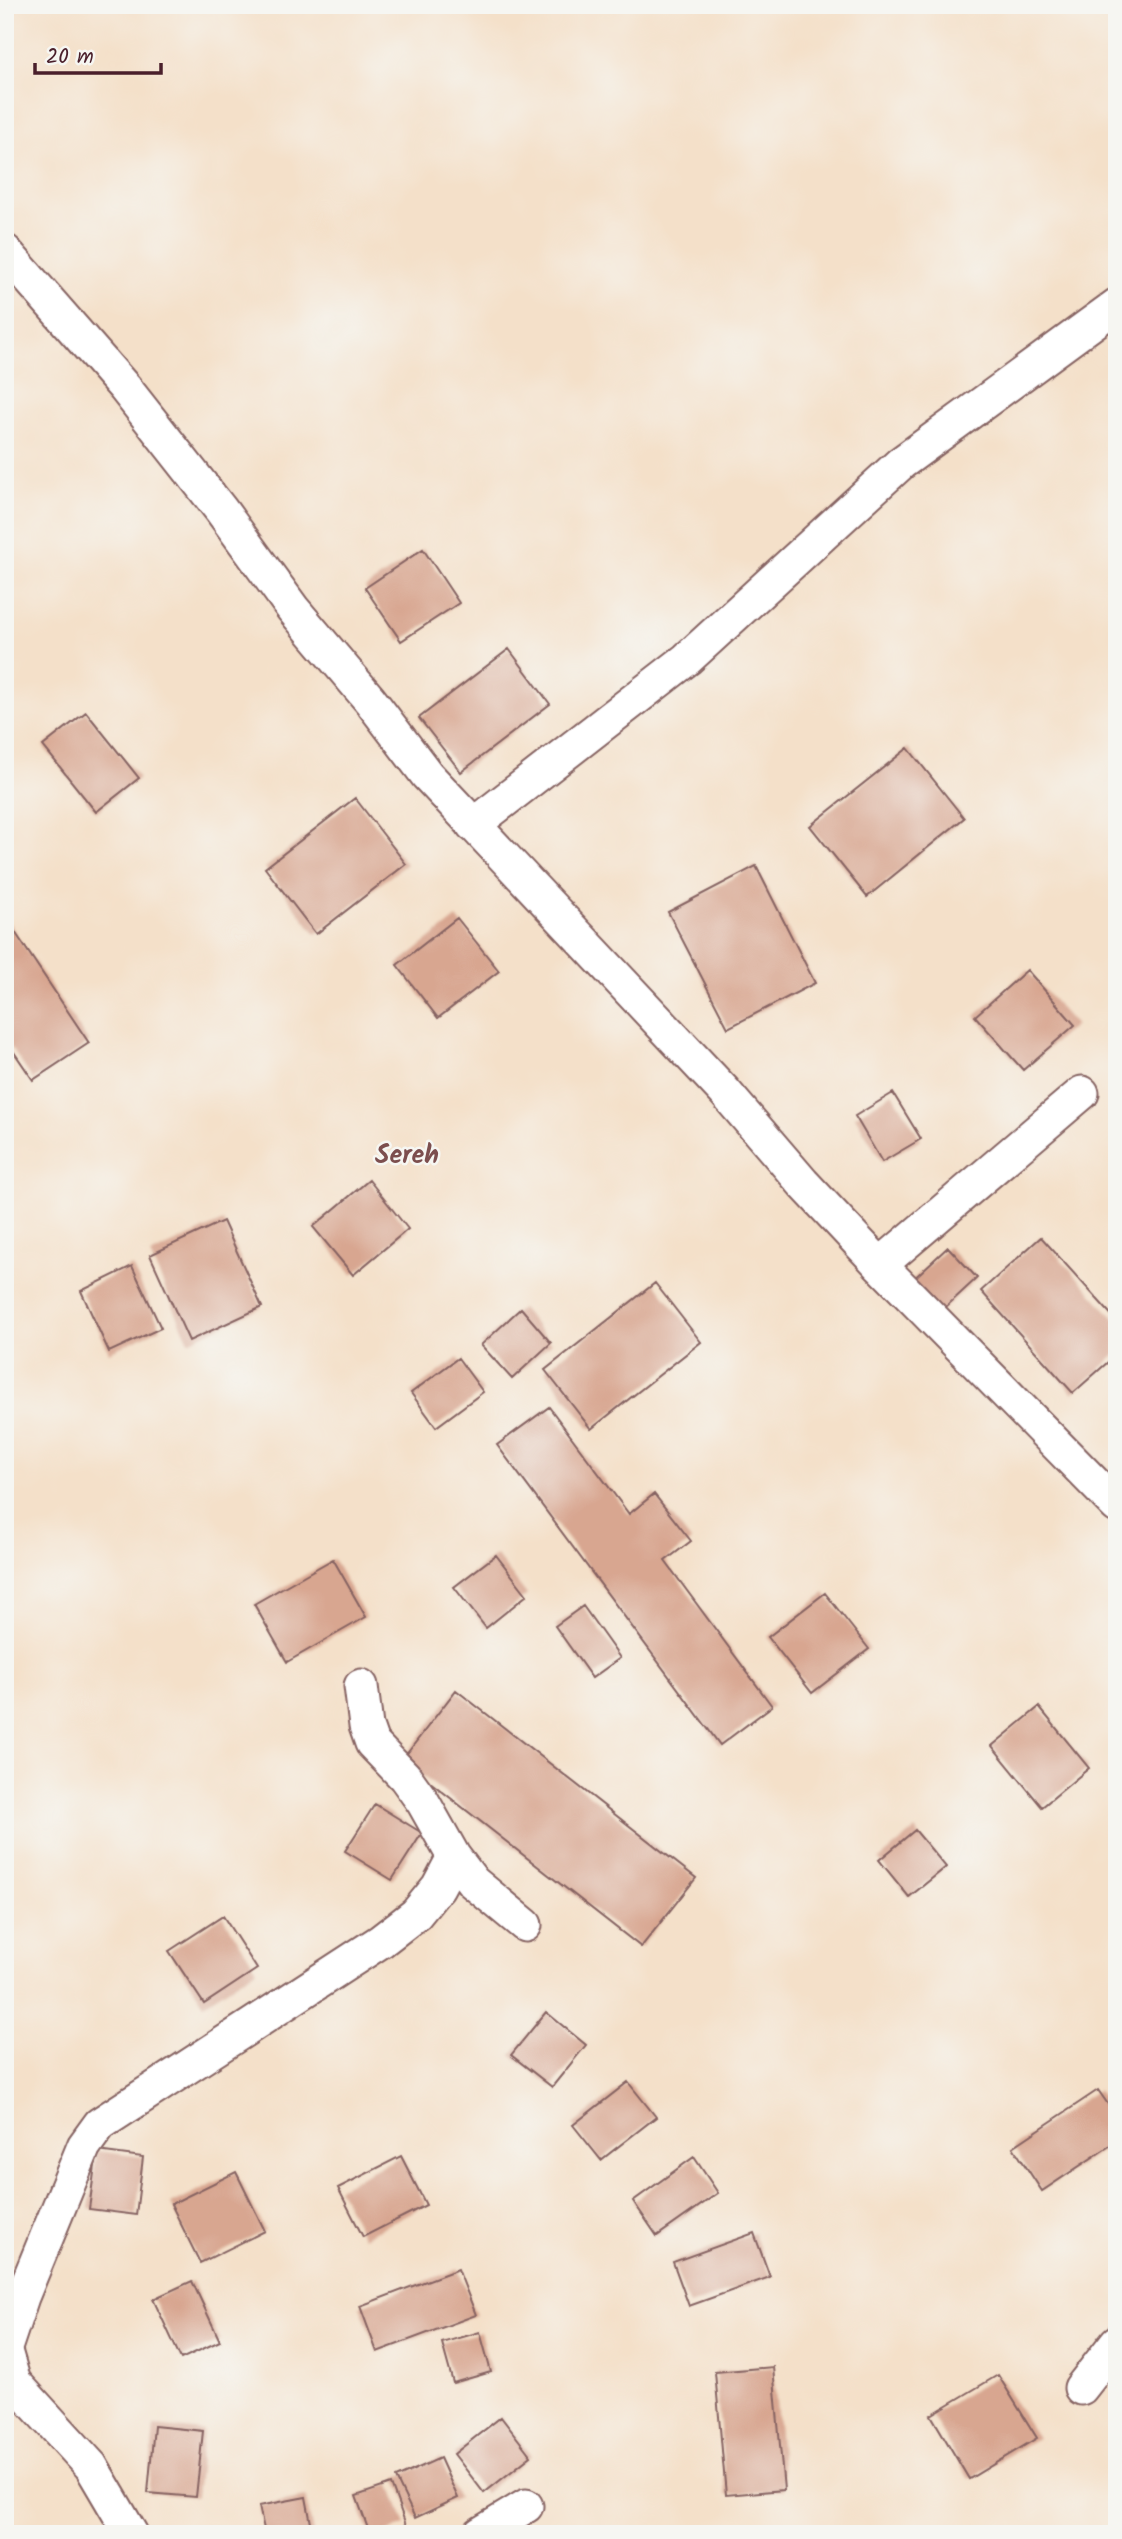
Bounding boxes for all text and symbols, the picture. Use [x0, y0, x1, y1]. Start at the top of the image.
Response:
scale bar [35, 32, 161, 76]
text: 20 m [46, 41, 94, 74]
district label: Sereh [375, 1135, 439, 1177]

